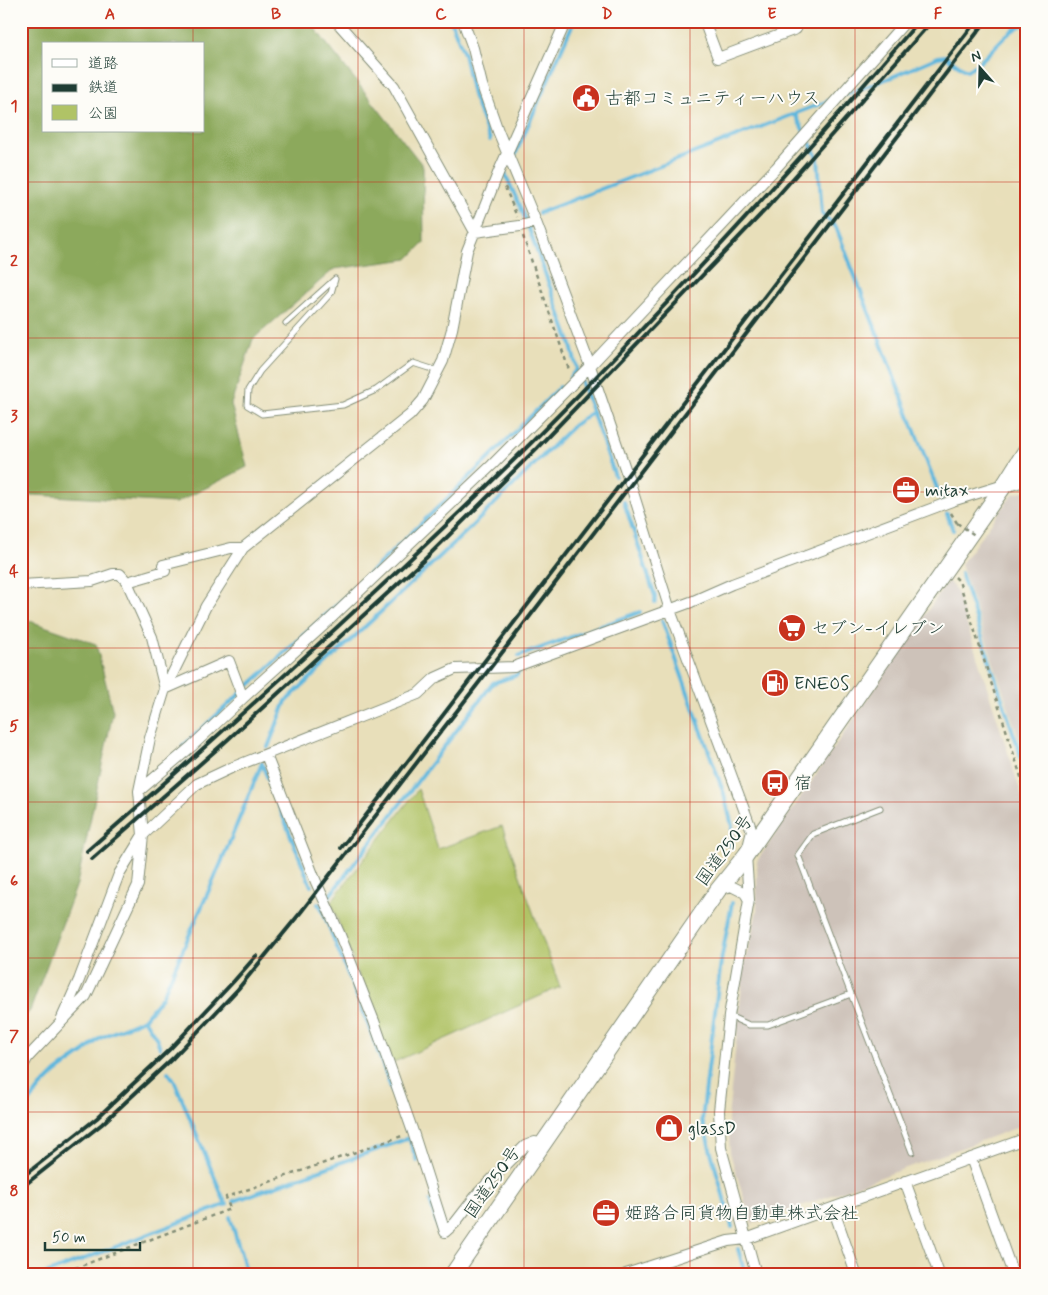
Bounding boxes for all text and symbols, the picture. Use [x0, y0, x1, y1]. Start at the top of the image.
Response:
text: A [105, 4, 115, 25]
text: B [271, 4, 281, 25]
text: C [435, 4, 447, 25]
text: D [601, 4, 613, 25]
text: E [767, 4, 777, 25]
text: F [934, 4, 943, 25]
legend [42, 42, 205, 132]
north arrow [956, 42, 1006, 92]
text: N [968, 47, 983, 67]
text: 道路 [88, 54, 118, 74]
text: 鉄道 [88, 78, 118, 98]
public building icon: 古都コミュニティーハウス [571, 83, 601, 113]
place label: 古都コミュニティーハウス [605, 87, 820, 111]
text: 1 [10, 96, 18, 117]
text: 公園 [88, 104, 118, 124]
text: 2 [10, 251, 18, 272]
text: 3 [10, 406, 18, 427]
office icon: mitax [891, 475, 921, 505]
place label: mitax [925, 479, 969, 503]
text: 4 [9, 561, 19, 582]
supermarket icon: セブン-イレブン [777, 613, 807, 643]
place label: セブン-イレブン [811, 617, 945, 641]
fuel station icon: ENEOS [760, 668, 790, 698]
place label: ENEOS [794, 672, 849, 696]
text: 5 [9, 716, 19, 737]
bus stop icon: 宿 [760, 768, 790, 798]
place label: 宿 [794, 772, 812, 796]
street label: 国道250号 [691, 810, 759, 891]
text: 6 [10, 871, 18, 892]
text: 7 [9, 1026, 19, 1047]
shop icon: glassD [654, 1113, 684, 1143]
place label: glassD [688, 1117, 736, 1141]
street label: 国道250号 [459, 1142, 527, 1224]
text: 8 [9, 1181, 19, 1202]
office icon: 姫路合同貨物自動車株式会社 [591, 1198, 621, 1228]
place label: 姫路合同貨物自動車株式会社 [625, 1202, 859, 1226]
scale bar [45, 1220, 140, 1252]
text: 50 m [52, 1228, 86, 1248]

